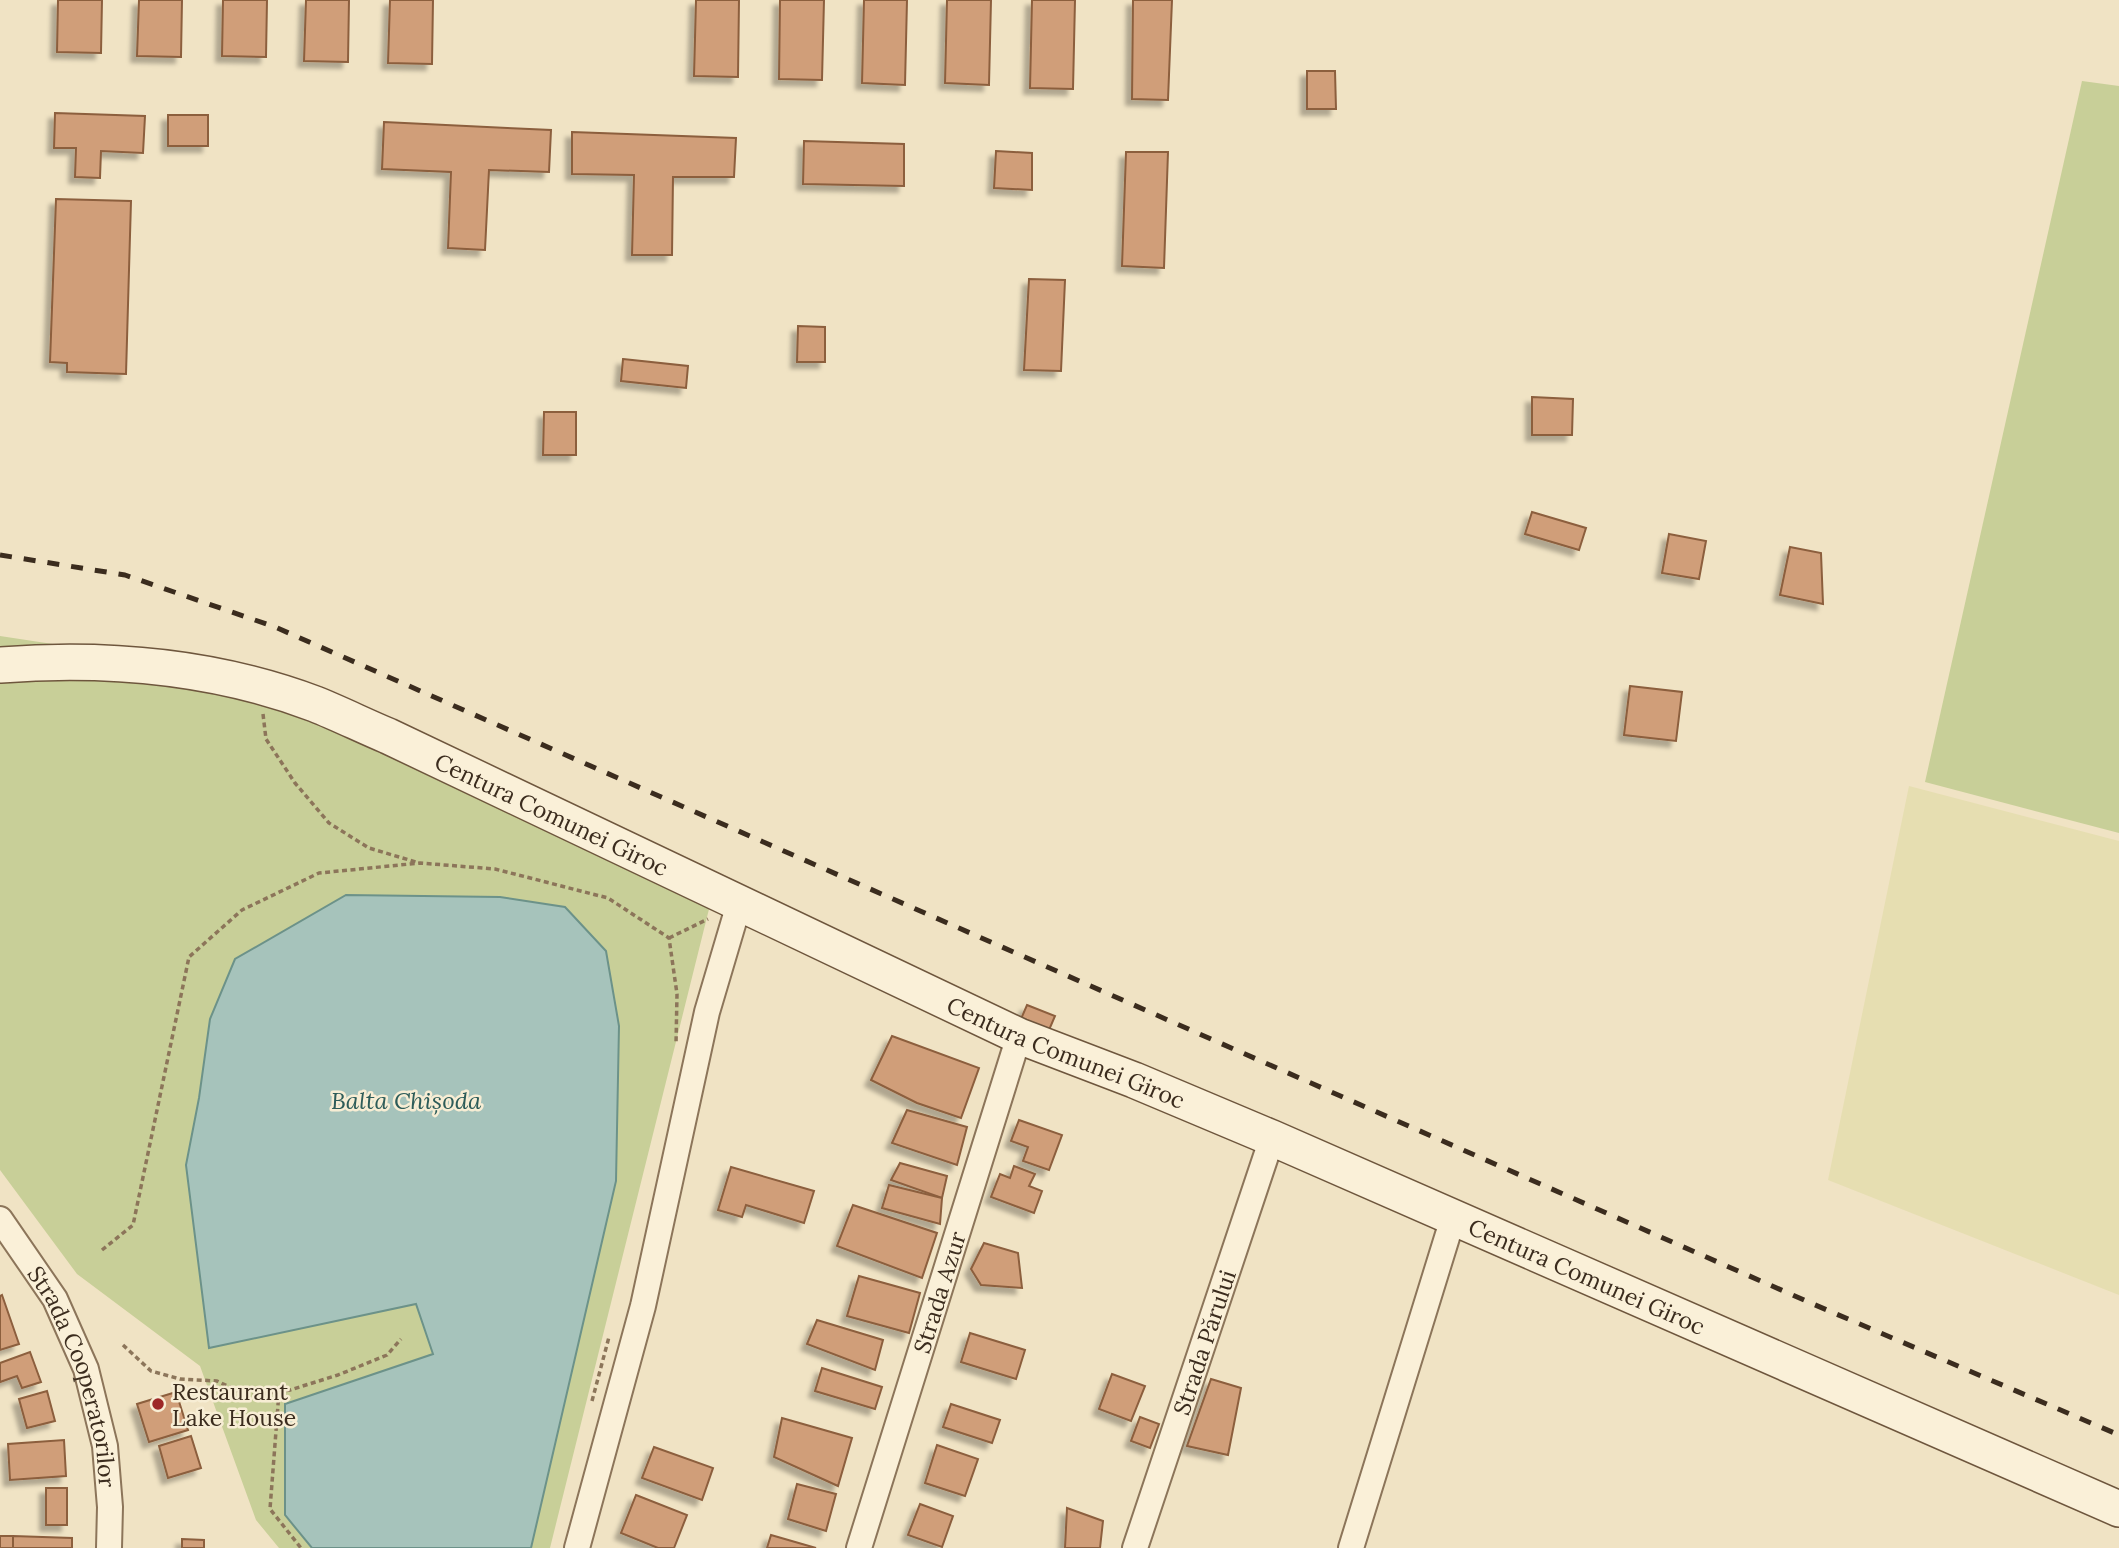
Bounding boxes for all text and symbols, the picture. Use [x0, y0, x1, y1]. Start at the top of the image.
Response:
street label: Centura Comunei Giroc [430, 746, 673, 882]
street label: Centura Comunei Giroc [943, 989, 1189, 1114]
water label: Balta Chișoda [331, 1085, 482, 1116]
street label: Centura Comunei Giroc [1464, 1212, 1710, 1340]
street label: Strada Azur [906, 1228, 972, 1357]
street label: Strada Cooperatorilor [22, 1260, 123, 1488]
street label: Strada Părului [1166, 1266, 1241, 1418]
place label: Restaurant Lake House [172, 1377, 296, 1432]
marker: Restaurant Lake House [150, 1396, 166, 1412]

